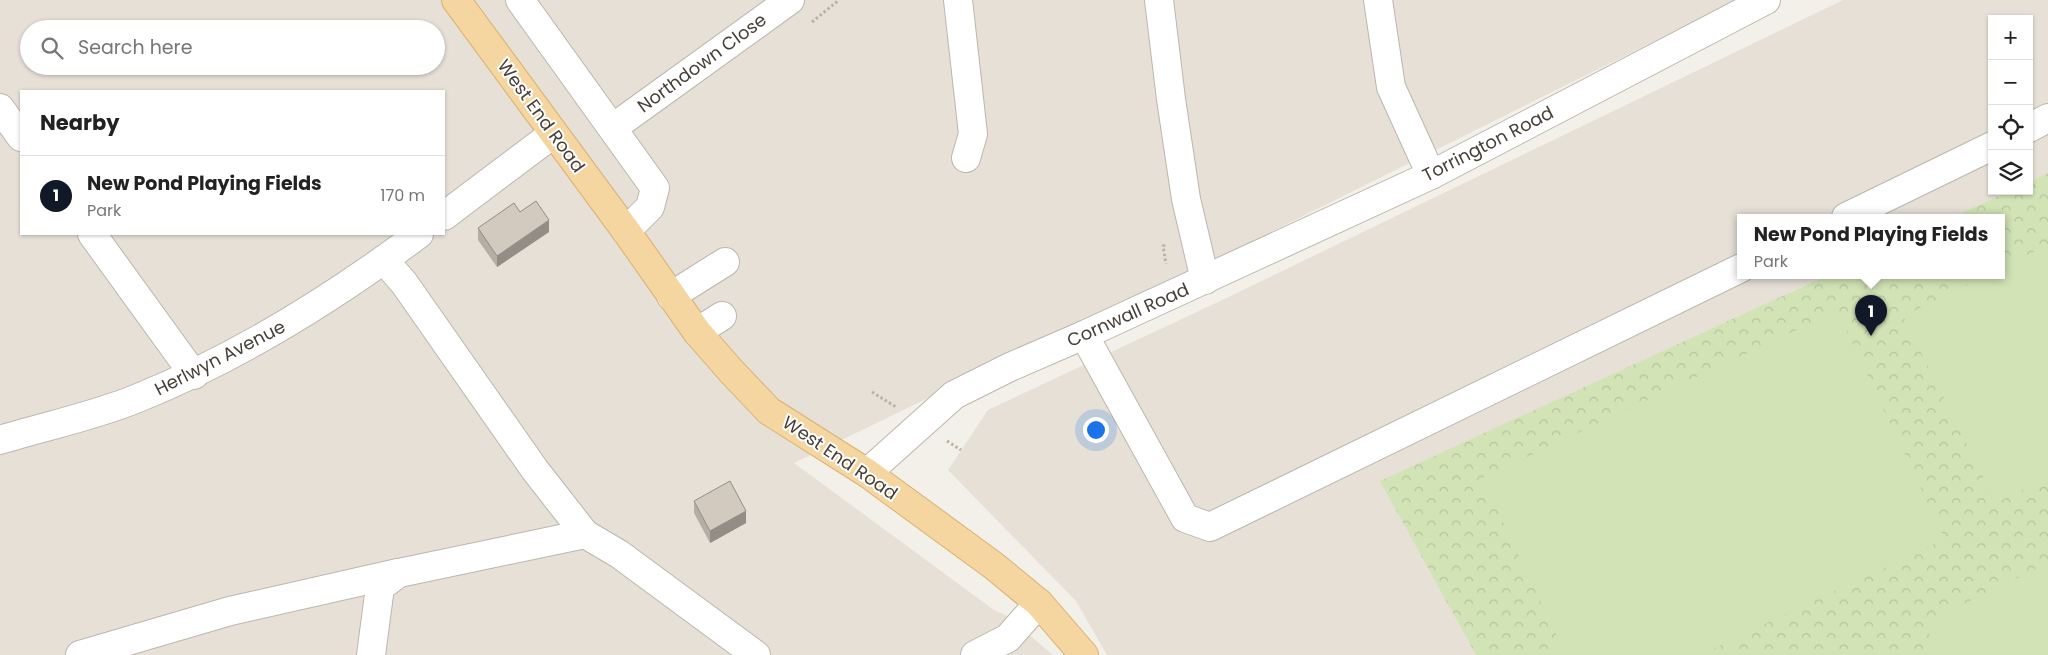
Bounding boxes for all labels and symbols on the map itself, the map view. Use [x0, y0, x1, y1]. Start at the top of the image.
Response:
street label: Northdown Close [632, 7, 771, 118]
street label: West End Road [492, 54, 591, 177]
street label: Torrington Road [1418, 100, 1558, 187]
street label: Cornwall Road [1063, 276, 1193, 353]
pin: 1 [1855, 295, 1887, 336]
street label: Herlwyn Avenue [150, 314, 289, 401]
street label: West End Road [778, 410, 903, 505]
your location [1083, 417, 1109, 443]

